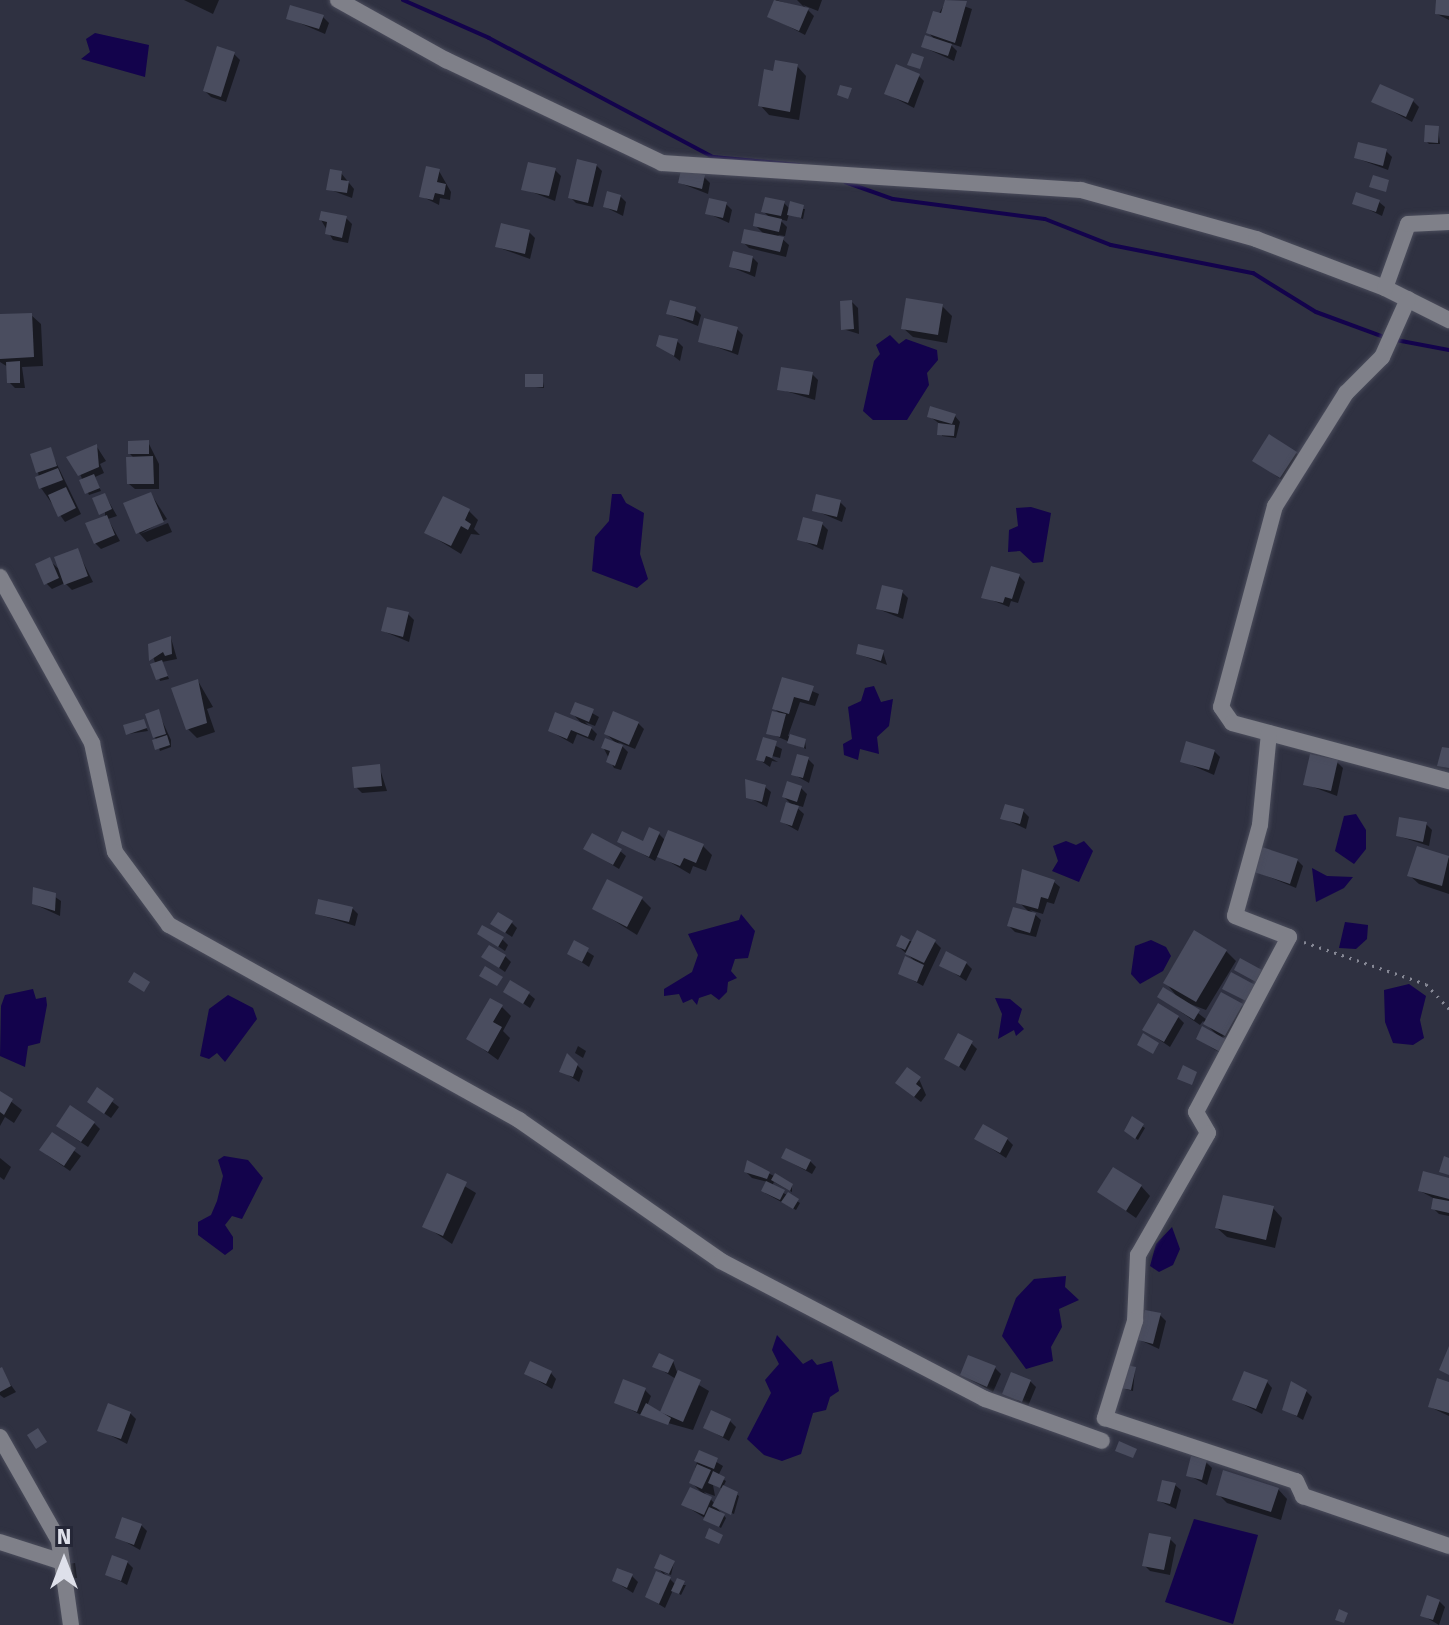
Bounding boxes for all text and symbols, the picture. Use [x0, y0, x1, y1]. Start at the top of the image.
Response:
north arrow [24, 1521, 104, 1601]
text: N [57, 1523, 71, 1550]

